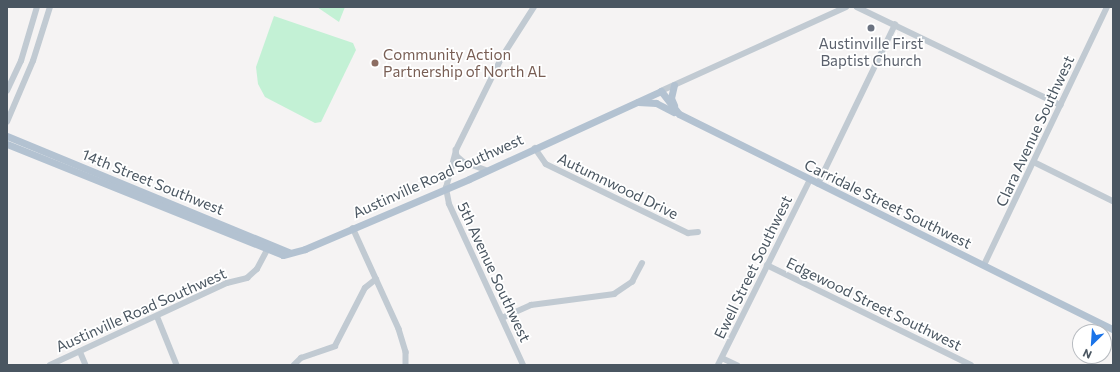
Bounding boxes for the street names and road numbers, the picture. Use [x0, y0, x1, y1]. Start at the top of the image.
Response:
street label: Clara Avenue Southwest [992, 53, 1078, 209]
street label: Austinville Road Southwest [350, 130, 526, 222]
street label: 14th Street Southwest [79, 145, 227, 219]
street label: Autumnwood Drive [555, 149, 681, 223]
street label: Carridale Street Southwest [802, 156, 974, 252]
street label: Ewell Street Southwest [710, 192, 796, 342]
street label: 5th Avenue Southwest [454, 199, 534, 345]
street label: Edgewood Street Southwest [783, 254, 965, 354]
street label: Austinville Road Southwest [53, 264, 229, 356]

